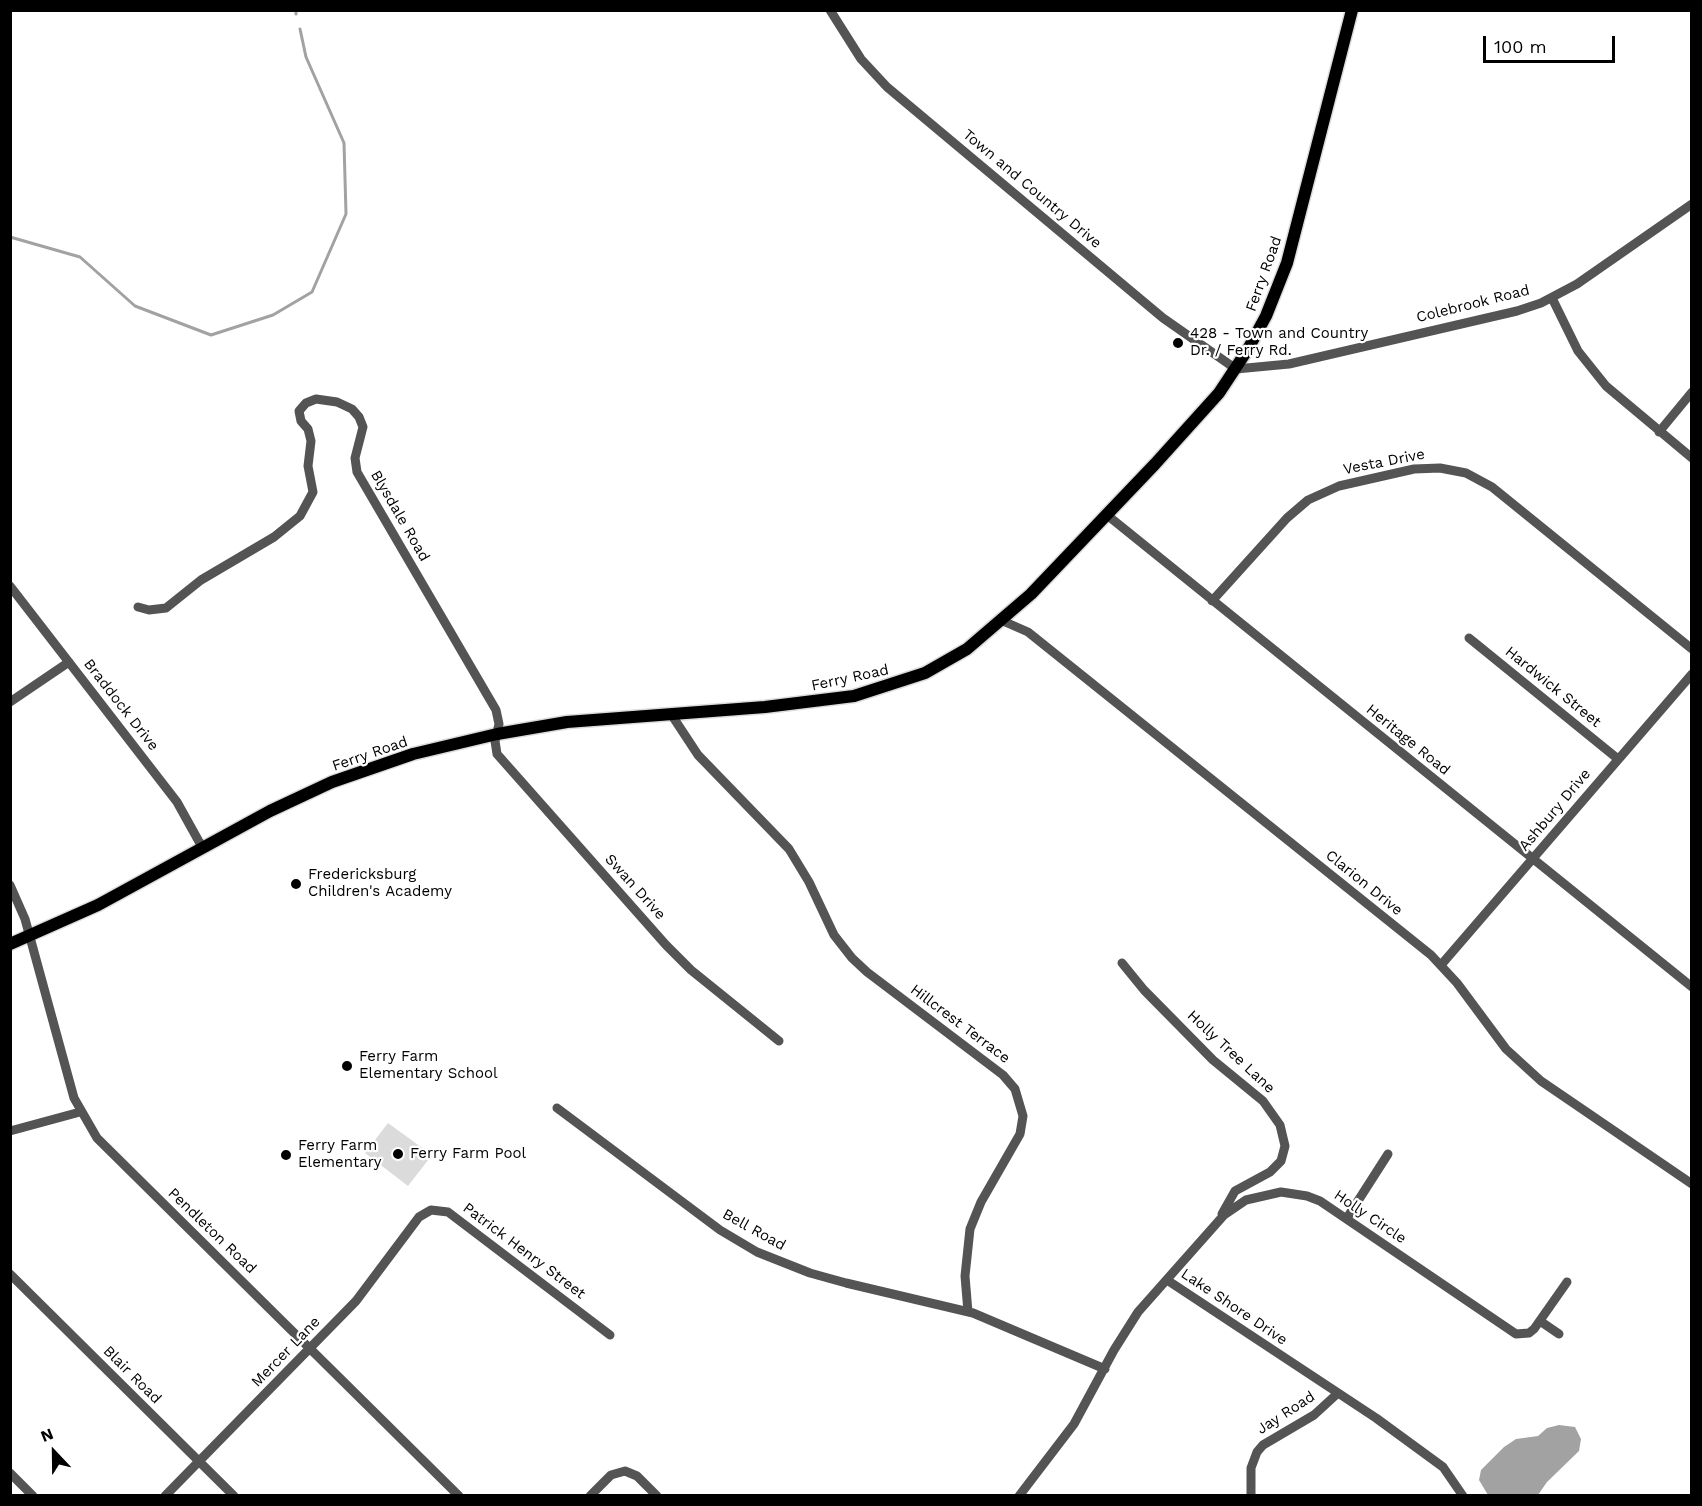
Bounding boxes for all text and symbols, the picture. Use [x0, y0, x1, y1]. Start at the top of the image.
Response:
scale bar [1486, 24, 1618, 62]
text: 100 m [1494, 36, 1547, 57]
street label: Town and Country Drive [959, 126, 1105, 252]
street label: Ferry Road [1242, 234, 1286, 314]
street label: Colebrook Road [1415, 281, 1531, 327]
place label: 428 - Town and Country Dr. / Ferry Rd. [1190, 325, 1368, 360]
marker: 428 - Town and Country Dr. / Ferry Rd. [1171, 336, 1185, 350]
street label: Vesta Drive [1342, 445, 1426, 479]
street label: Blysdale Road [367, 467, 433, 565]
street label: Hardwick Street [1501, 643, 1605, 731]
street label: Braddock Drive [80, 656, 162, 754]
street label: Ferry Road [810, 661, 890, 695]
street label: Heritage Road [1362, 701, 1454, 779]
street label: Ferry Road [330, 733, 410, 775]
street label: Ashbury Drive [1515, 765, 1595, 855]
street label: Clarion Drive [1322, 846, 1406, 920]
street label: Swan Drive [601, 850, 669, 924]
place label: Fredericksburg Children's Academy [308, 866, 452, 901]
marker: Fredericksburg Children's Academy [289, 877, 303, 891]
street label: Hillcrest Terrace [907, 981, 1013, 1067]
street label: Holly Tree Lane [1183, 1007, 1279, 1097]
place label: Ferry Farm Elementary School [359, 1048, 498, 1083]
marker: Ferry Farm Elementary School [340, 1059, 354, 1073]
place label: Ferry Farm Elementary [298, 1137, 382, 1172]
place label: Ferry Farm Pool [410, 1145, 526, 1163]
marker: Ferry Farm Pool [391, 1147, 405, 1161]
marker: Ferry Farm Elementary [279, 1148, 293, 1162]
street label: Pendleton Road [164, 1184, 260, 1278]
street label: Holly Circle [1330, 1186, 1410, 1248]
street label: Patrick Henry Street [459, 1199, 589, 1303]
street label: Bell Road [719, 1205, 789, 1255]
street label: Lake Shore Drive [1177, 1265, 1291, 1349]
street label: Mercer Lane [248, 1313, 324, 1391]
street label: Blair Road [99, 1342, 165, 1408]
street label: Jay Road [1254, 1388, 1318, 1438]
north arrow [24, 1422, 84, 1482]
text: N [38, 1424, 56, 1446]

